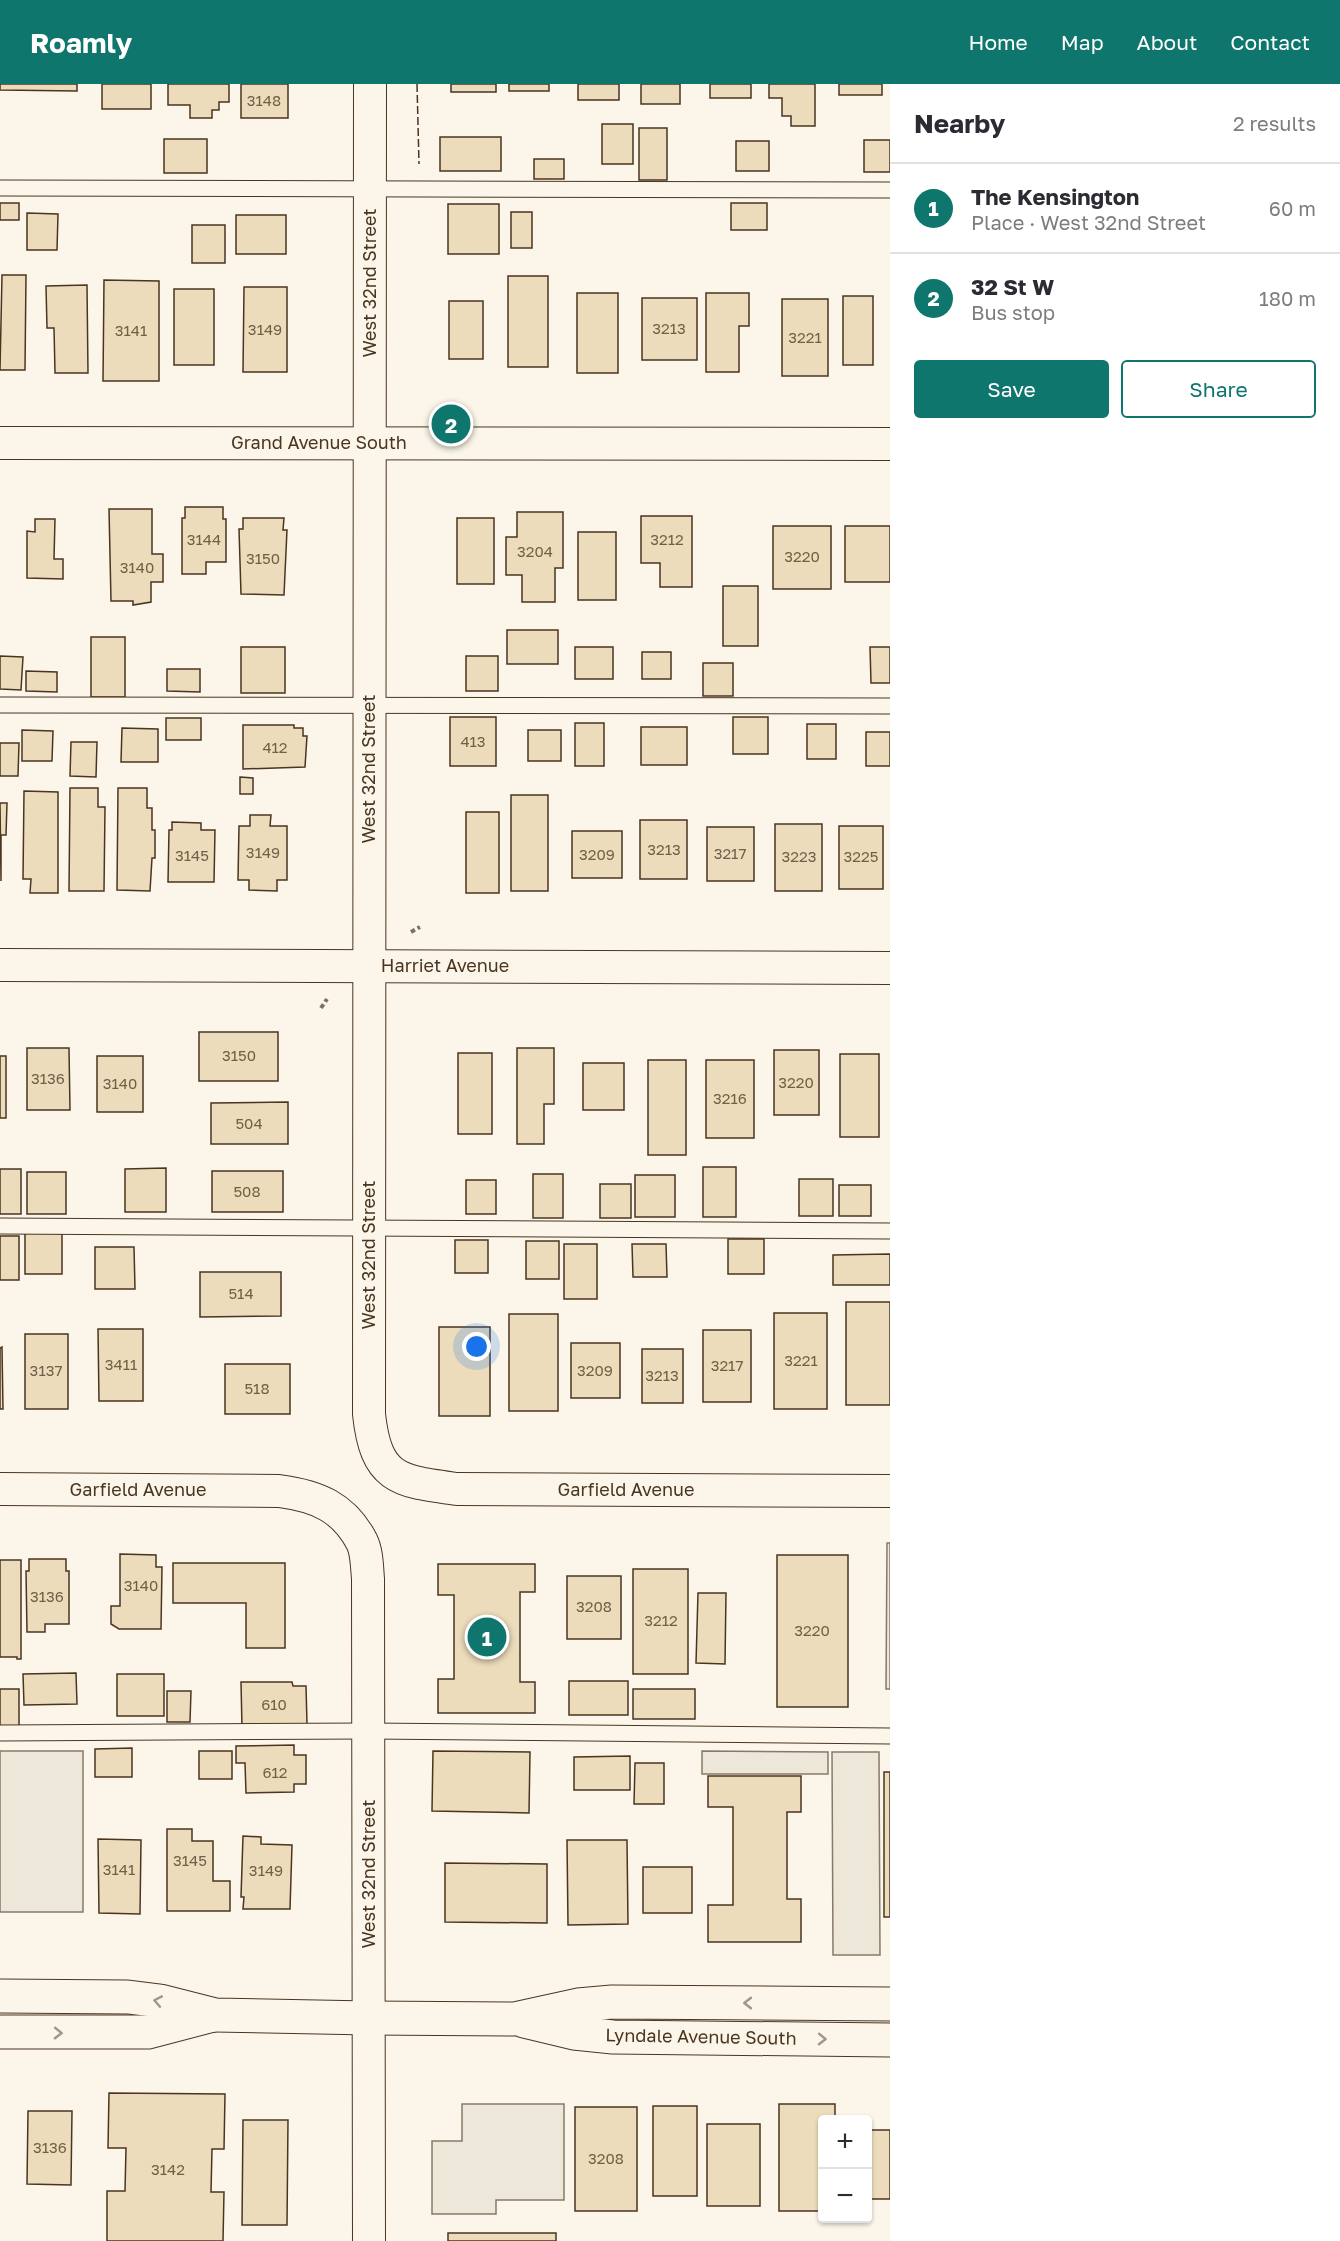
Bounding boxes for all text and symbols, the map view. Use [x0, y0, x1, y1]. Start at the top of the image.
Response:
text: Roamly [30, 26, 132, 59]
text: Home [968, 29, 1028, 55]
text: Map [1061, 29, 1104, 55]
text: About [1137, 29, 1197, 55]
text: Contact [1230, 29, 1310, 55]
house number: 3148 [247, 91, 281, 109]
text: Nearby [914, 108, 1005, 139]
text: 2 results [1233, 111, 1316, 135]
text: The Kensington [971, 183, 1139, 210]
text: 1 [928, 196, 939, 220]
text: 60 m [1269, 196, 1316, 220]
street label: West 32nd Street [358, 208, 380, 358]
text: Place · West 32nd Street [971, 210, 1206, 234]
text: 32 St W [971, 273, 1054, 300]
text: 2 [927, 286, 940, 310]
text: 180 m [1259, 286, 1316, 310]
text: Bus stop [971, 300, 1055, 324]
house number: 3213 [652, 319, 686, 337]
house number: 3149 [248, 320, 282, 338]
house number: 3141 [115, 321, 147, 339]
house number: 3221 [788, 328, 822, 346]
button: Save [914, 360, 1109, 418]
button: Share [1121, 360, 1316, 418]
pin: 2 [432, 402, 470, 446]
street label: Grand Avenue South [231, 431, 407, 453]
house number: 3144 [187, 530, 221, 548]
house number: 3212 [650, 530, 684, 548]
house number: 3204 [517, 542, 553, 560]
house number: 3220 [784, 547, 820, 565]
house number: 3150 [246, 549, 280, 567]
house number: 3140 [120, 558, 154, 576]
street label: West 32nd Street [357, 694, 379, 844]
house number: 413 [460, 732, 486, 750]
house number: 412 [262, 738, 288, 756]
house number: 3213 [647, 840, 681, 858]
house number: 3149 [246, 843, 280, 861]
house number: 3217 [714, 844, 746, 862]
house number: 3209 [579, 845, 615, 863]
house number: 3145 [175, 846, 209, 864]
house number: 3223 [782, 847, 816, 865]
house number: 3225 [844, 847, 878, 865]
street label: Harriet Avenue [381, 954, 509, 976]
house number: 3150 [222, 1046, 256, 1064]
house number: 3136 [31, 1069, 65, 1087]
house number: 3220 [778, 1073, 814, 1091]
house number: 3140 [103, 1074, 137, 1092]
house number: 3216 [713, 1089, 747, 1107]
house number: 504 [235, 1114, 263, 1132]
street label: West 32nd Street [357, 1180, 379, 1330]
house number: 508 [233, 1182, 261, 1200]
house number: 514 [228, 1284, 254, 1302]
your location [462, 1332, 491, 1361]
house number: 3221 [784, 1351, 818, 1369]
house number: 3411 [105, 1355, 137, 1373]
house number: 3217 [711, 1356, 743, 1374]
house number: 3137 [30, 1361, 62, 1379]
house number: 3209 [577, 1361, 613, 1379]
house number: 3213 [645, 1366, 679, 1384]
house number: 518 [244, 1379, 270, 1397]
street label: Garfield Avenue [70, 1478, 206, 1500]
street label: Garfield Avenue [558, 1478, 694, 1500]
house number: 3140 [124, 1576, 158, 1594]
house number: 3136 [30, 1587, 64, 1605]
house number: 3208 [576, 1597, 612, 1615]
house number: 3212 [644, 1611, 678, 1629]
pin: 1 [468, 1614, 506, 1660]
house number: 3220 [794, 1621, 830, 1639]
house number: 610 [261, 1695, 287, 1713]
house number: 612 [262, 1763, 288, 1781]
street label: West 32nd Street [357, 1799, 379, 1949]
house number: 3145 [173, 1851, 207, 1869]
house number: 3141 [103, 1860, 135, 1878]
house number: 3149 [249, 1861, 283, 1879]
one-way arrow [153, 1995, 163, 2008]
one-way arrow [743, 1997, 752, 2009]
street label: Lyndale Avenue South [605, 2023, 797, 2049]
one-way arrow [54, 2026, 63, 2039]
one-way arrow [818, 2033, 827, 2045]
map controls [818, 2115, 872, 2223]
button: + [818, 2115, 872, 2169]
house number: 3136 [33, 2138, 67, 2156]
house number: 3208 [588, 2149, 624, 2167]
house number: 3142 [151, 2160, 185, 2178]
button: − [818, 2169, 872, 2223]

